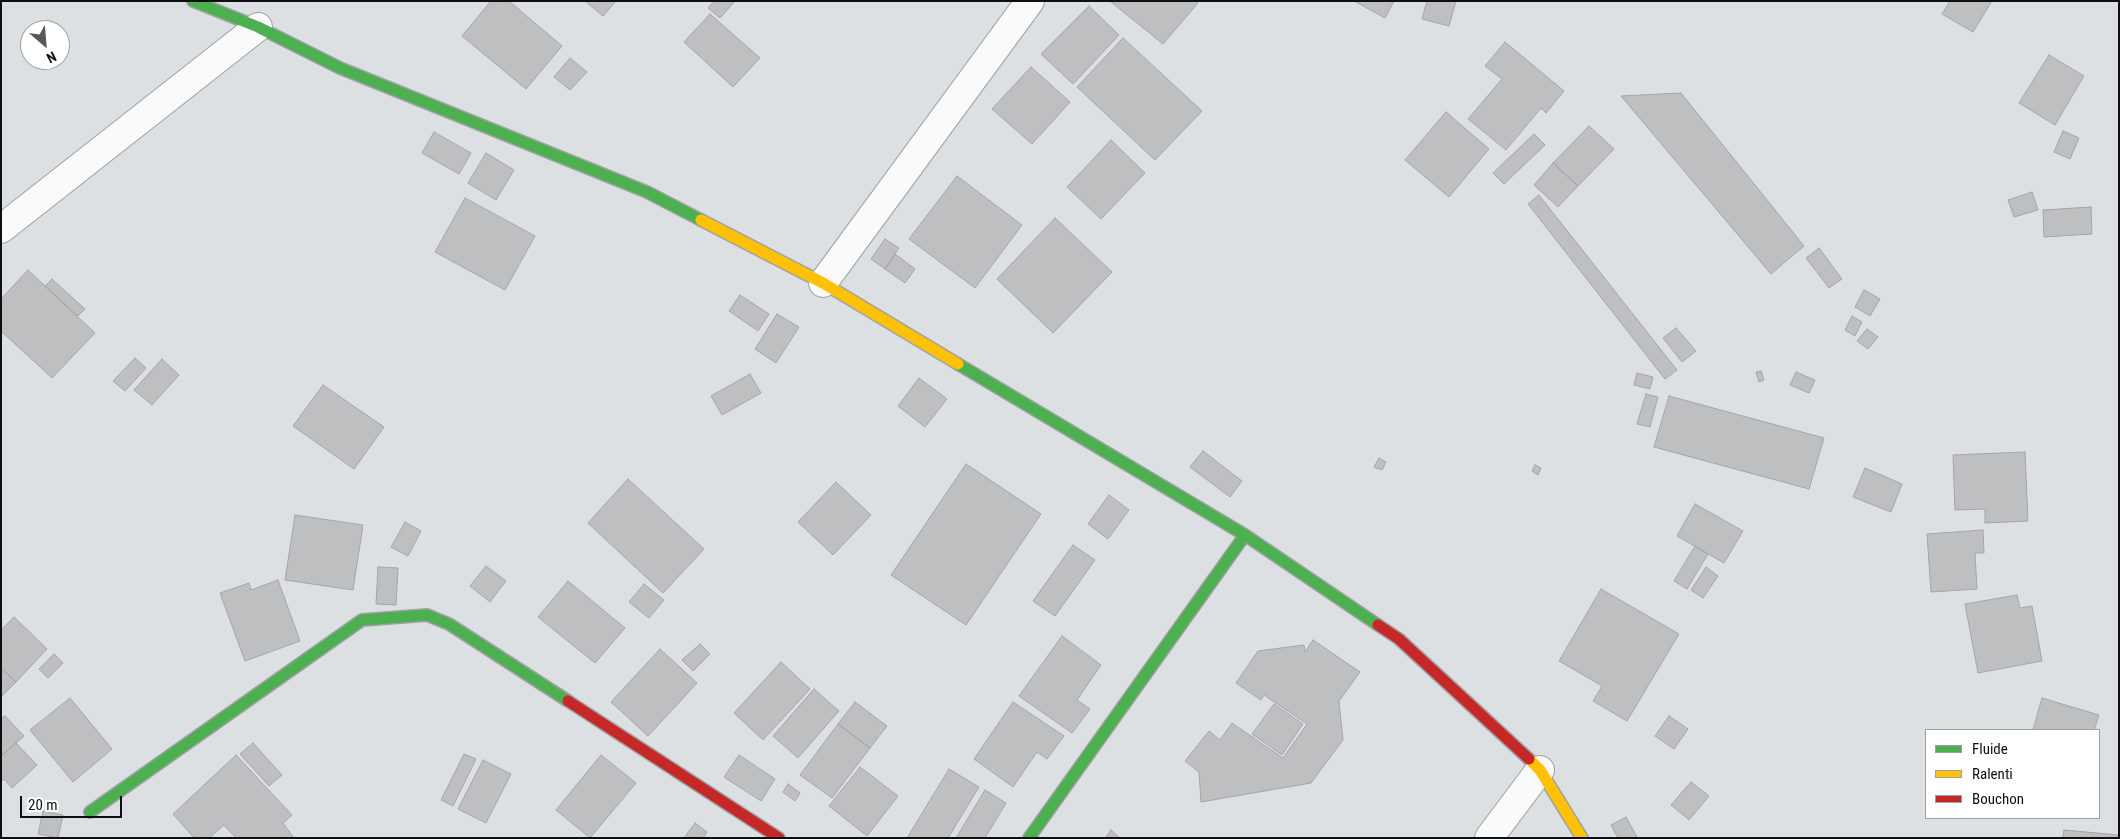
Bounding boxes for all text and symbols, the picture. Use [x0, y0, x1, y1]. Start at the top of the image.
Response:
north arrow [20, 20, 70, 70]
text: N [44, 48, 59, 67]
legend [1925, 729, 2100, 819]
text: Fluide [1972, 740, 2008, 758]
text: Ralenti [1972, 765, 2013, 783]
scale bar [22, 786, 125, 818]
text: Bouchon [1972, 790, 2024, 808]
text: 20 m [28, 796, 58, 814]

